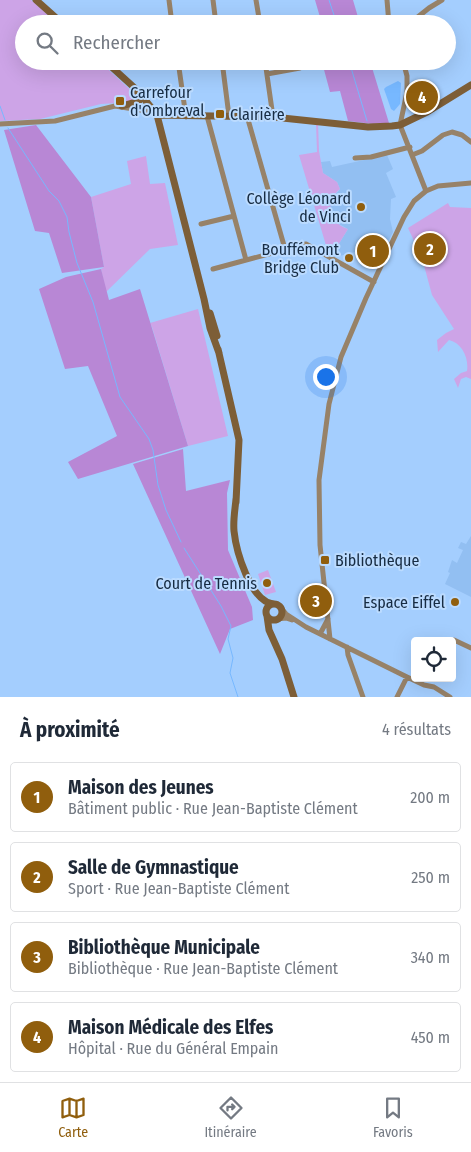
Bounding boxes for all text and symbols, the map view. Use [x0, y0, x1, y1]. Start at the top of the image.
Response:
search box [15, 15, 456, 70]
icon: search [33, 29, 61, 57]
text: Rechercher [73, 31, 160, 54]
pin: 4 [406, 78, 438, 116]
place label: Carrefour d'Ombreval [130, 83, 204, 120]
marker: Carrefour d'Ombreval [114, 95, 126, 107]
place label: Clairière [230, 105, 285, 124]
marker: Clairière [214, 108, 226, 120]
place label: Collège Léonard de Vinci [247, 189, 351, 226]
marker: Collège Léonard de Vinci [355, 201, 367, 213]
pin: 2 [414, 230, 446, 268]
pin: 1 [357, 232, 389, 270]
place label: Bouffémont Bridge Club [262, 240, 340, 277]
marker: Bouffémont Bridge Club [343, 252, 355, 264]
your location [313, 364, 339, 390]
place label: Bibliothèque [335, 551, 419, 570]
marker: Bibliothèque [319, 554, 331, 566]
place label: Court de Tennis [155, 574, 257, 593]
marker: Court de Tennis [261, 577, 273, 589]
pin: 3 [300, 582, 332, 620]
place label: Espace Eiffel [363, 593, 445, 612]
marker: Espace Eiffel [449, 596, 461, 608]
map controls [411, 637, 456, 682]
button: locate [411, 637, 456, 682]
text: À proximité [20, 717, 120, 743]
text: 4 résultats [382, 720, 451, 739]
text: Maison des Jeunes [68, 776, 214, 799]
text: 1 [34, 788, 40, 807]
text: 200 m [410, 788, 450, 807]
text: Bâtiment public · Rue Jean-Baptiste Clément [68, 799, 358, 818]
text: Salle de Gymnastique [68, 856, 239, 879]
text: 2 [33, 868, 41, 887]
text: 250 m [411, 868, 450, 887]
text: Sport · Rue Jean-Baptiste Clément [68, 879, 289, 898]
text: Bibliothèque Municipale [68, 936, 260, 959]
text: 3 [33, 948, 41, 967]
text: 340 m [411, 948, 450, 967]
text: Bibliothèque · Rue Jean-Baptiste Clément [68, 959, 338, 978]
text: Maison Médicale des Elfes [68, 1016, 273, 1039]
text: 4 [33, 1028, 41, 1047]
text: 450 m [411, 1028, 450, 1047]
text: Hôpital · Rue du Général Empain [68, 1039, 279, 1058]
tab: Carte [58, 1094, 88, 1141]
tab: Itinéraire [204, 1094, 257, 1141]
tab: Favoris [373, 1094, 413, 1141]

